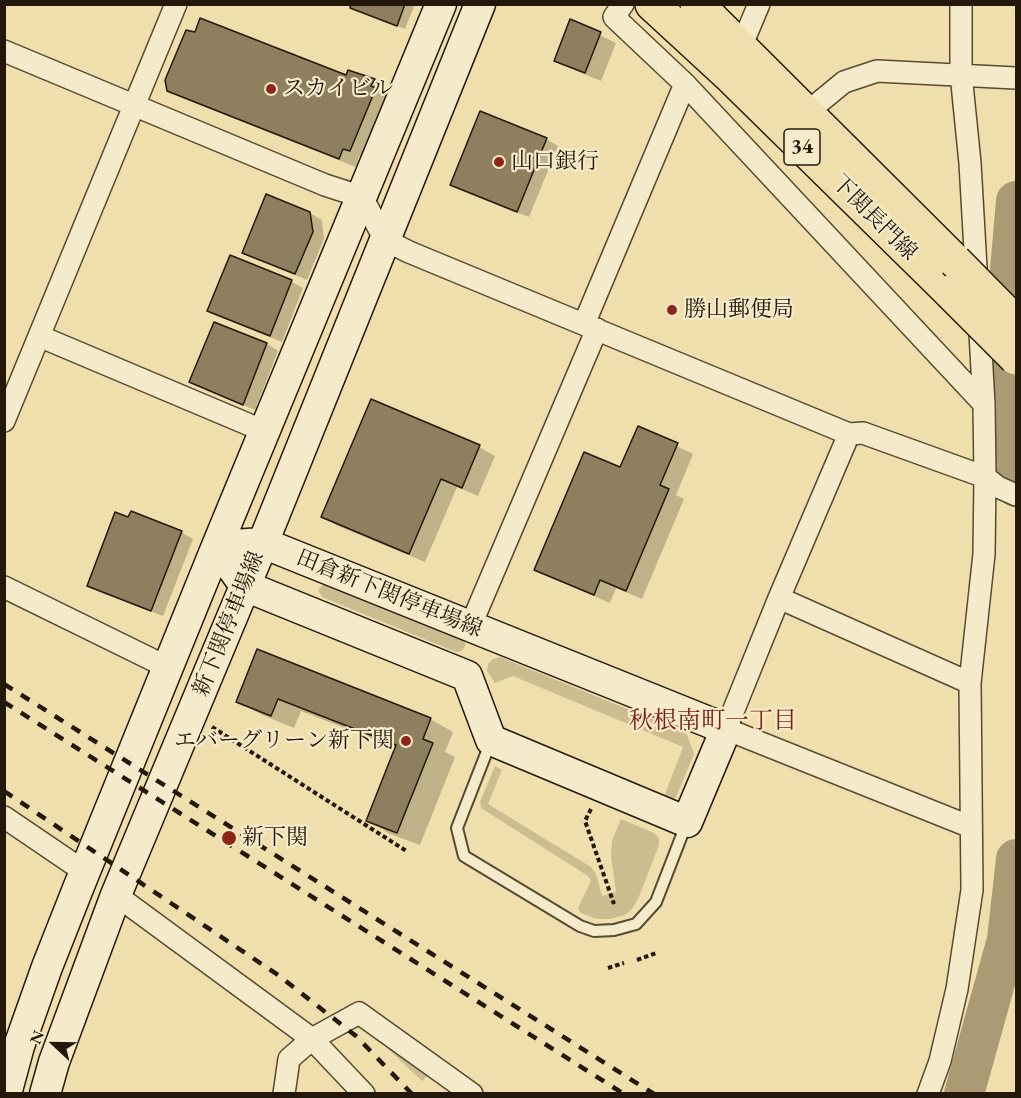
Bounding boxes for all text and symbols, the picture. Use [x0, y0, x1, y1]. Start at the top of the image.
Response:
place label: スカイビル [283, 76, 393, 102]
marker: スカイビル [264, 82, 278, 96]
road number: 34 [784, 129, 820, 165]
place label: 山口銀行 [511, 149, 599, 175]
marker: 山口銀行 [492, 155, 506, 169]
street label: 下関長門線 [826, 170, 922, 266]
place label: 勝山郵便局 [684, 297, 794, 323]
marker: 勝山郵便局 [665, 303, 679, 317]
street label: 田倉新下関停車場線 [292, 545, 486, 643]
street label: 新下関停車場線 [188, 548, 270, 700]
district label: 秋根南町一丁目 [629, 707, 797, 735]
place label: エバーグリーン新下関 [174, 728, 394, 754]
marker: エバーグリーン新下関 [399, 734, 413, 748]
place label: 新下関 [242, 825, 308, 851]
marker: 新下関 [220, 829, 238, 847]
north arrow [24, 1014, 84, 1074]
text: N [25, 1027, 49, 1047]

